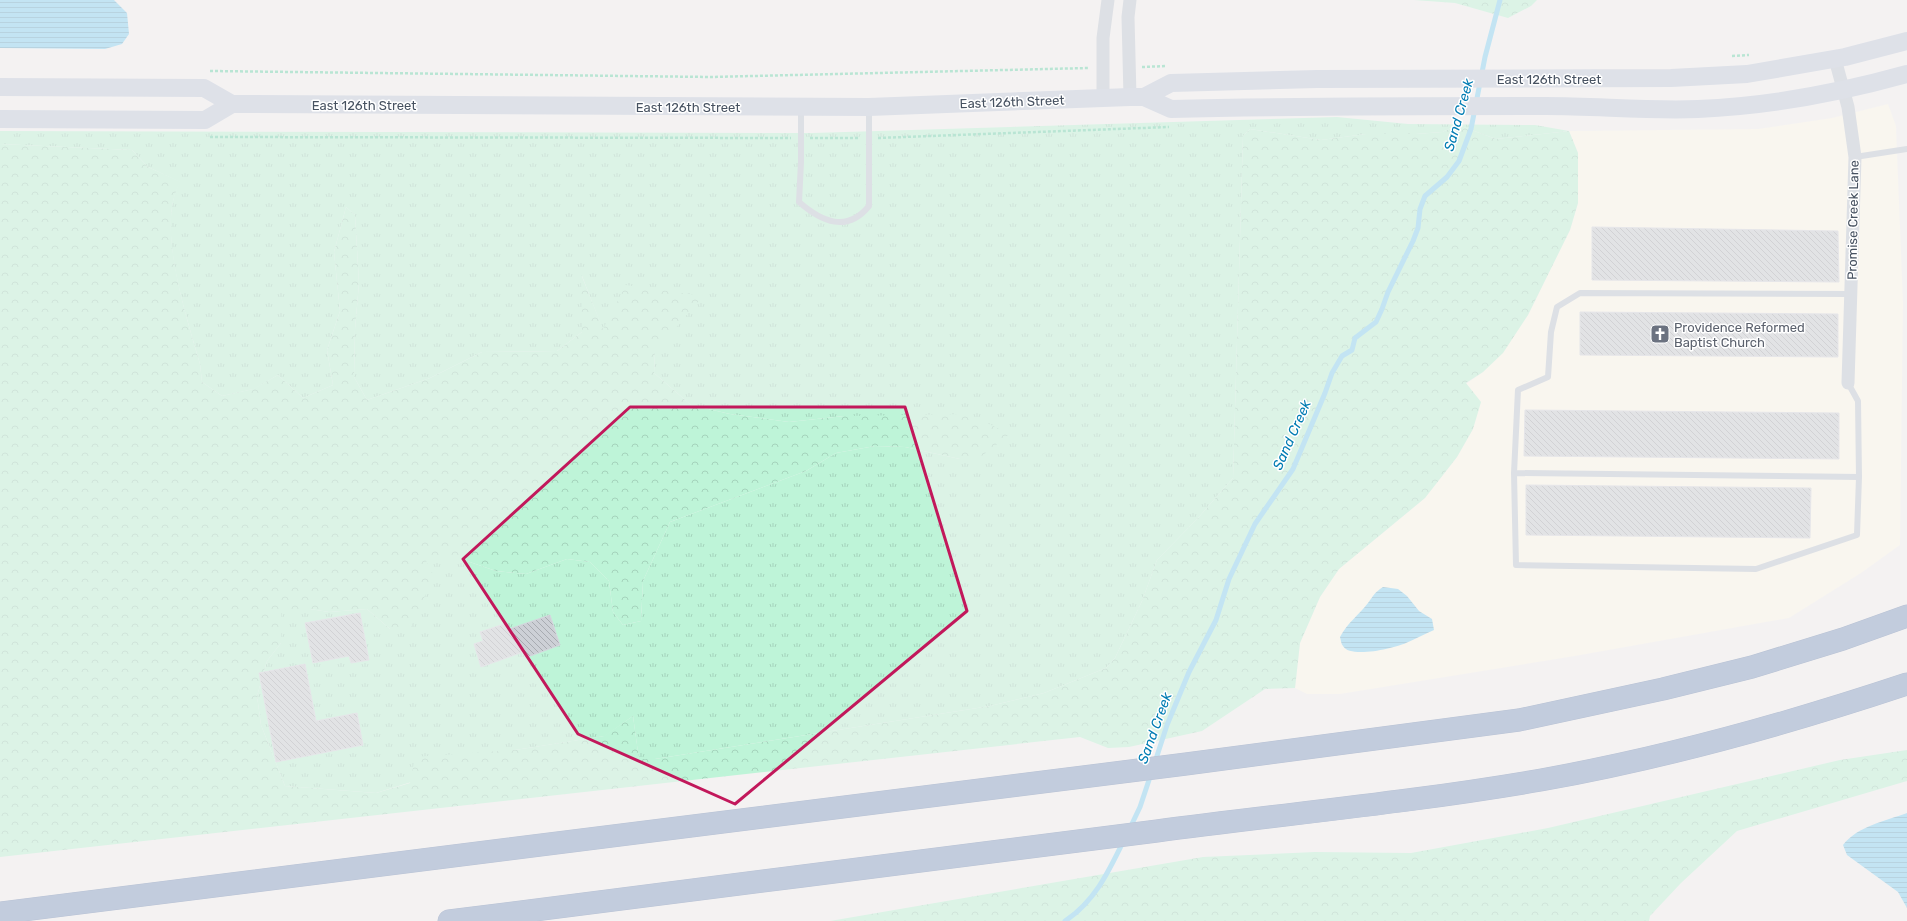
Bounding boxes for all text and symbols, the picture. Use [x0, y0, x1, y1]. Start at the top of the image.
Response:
street label: East 126th Street [1497, 72, 1601, 87]
water label: Sand Creek [1441, 76, 1478, 153]
street label: East 126th Street [959, 93, 1065, 111]
street label: East 126th Street [312, 98, 416, 113]
street label: East 126th Street [636, 100, 740, 115]
street label: Promise Creek Lane [1844, 160, 1862, 280]
place label: Providence Reformed Baptist Church [1674, 320, 1805, 350]
church icon: Providence Reformed Baptist Church [1649, 323, 1671, 345]
water label: Sand Creek [1269, 397, 1315, 473]
water label: Sand Creek [1134, 689, 1176, 766]

